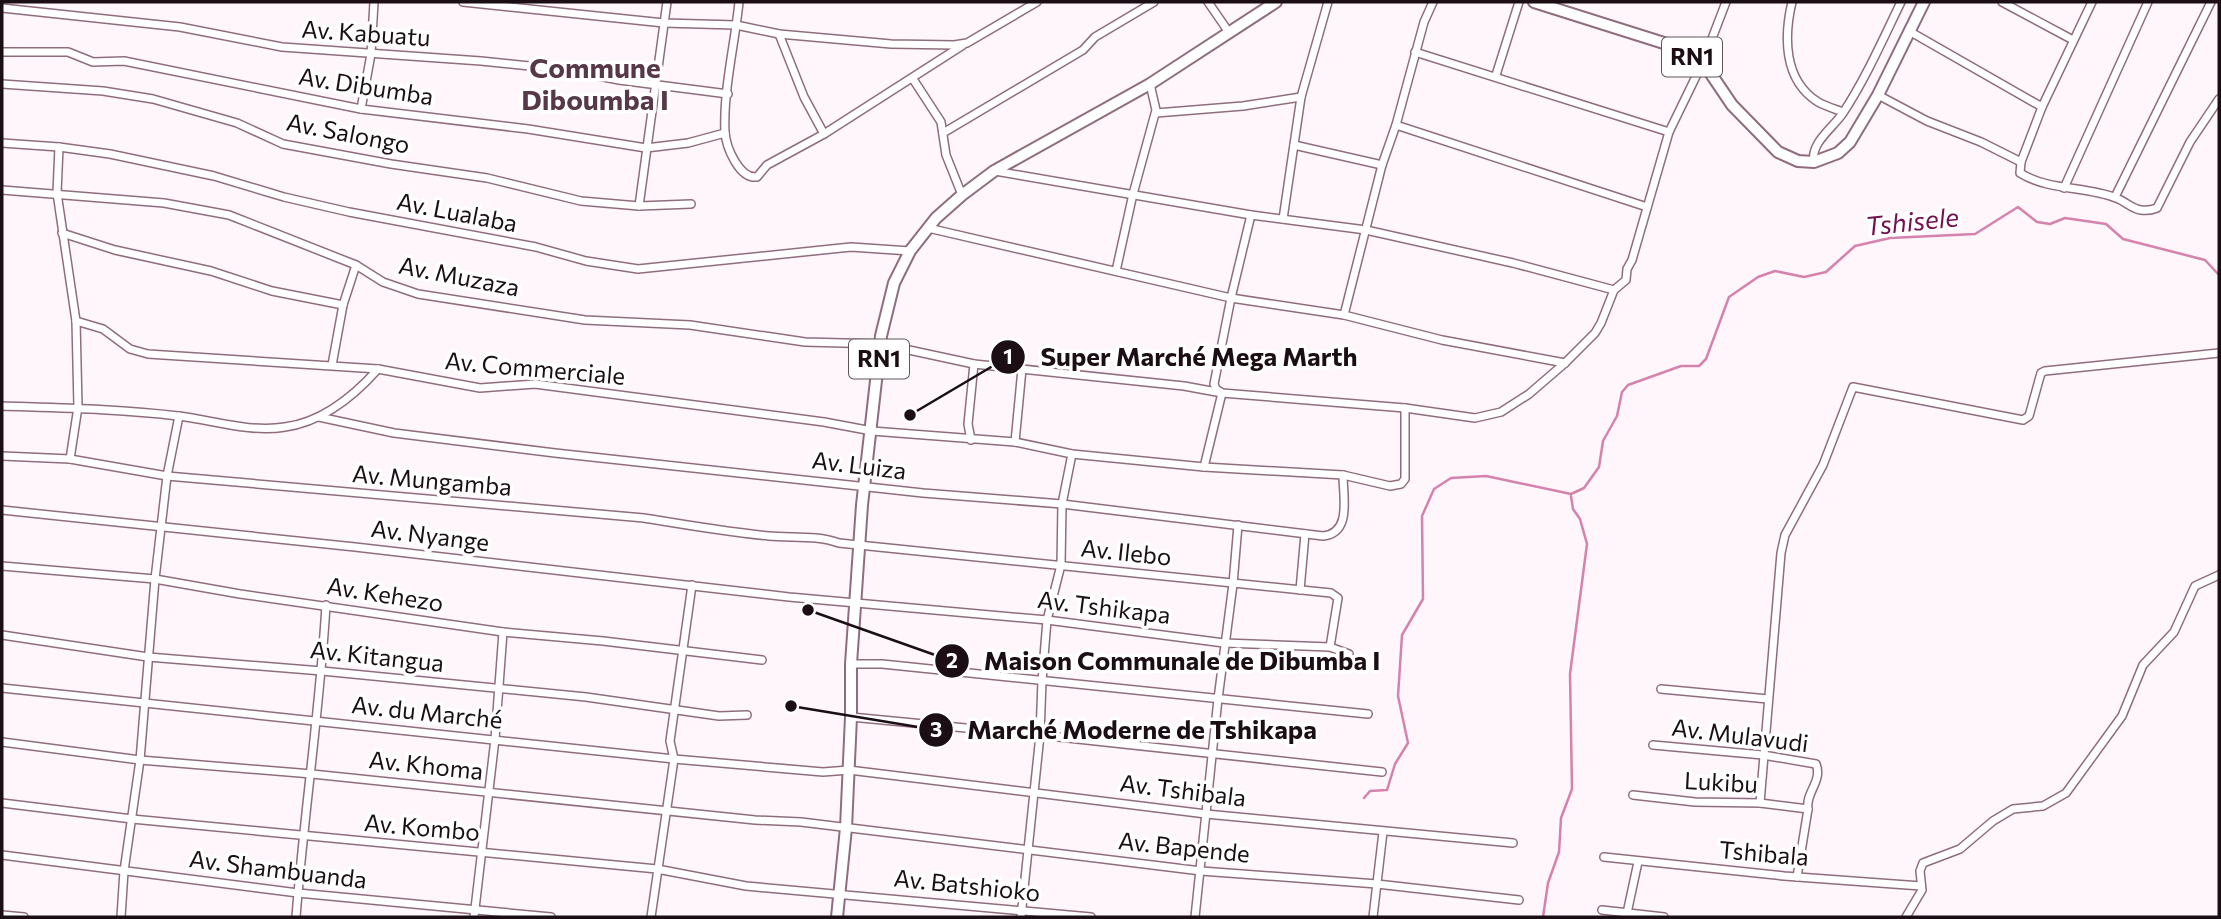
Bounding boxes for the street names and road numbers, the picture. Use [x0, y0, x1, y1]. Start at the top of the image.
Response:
street label: Av. Kabuatu [301, 14, 432, 51]
road number: RN1 [1662, 38, 1722, 76]
street label: Av. Dibumba [297, 61, 436, 110]
street label: Av. Salongo [284, 106, 412, 159]
street label: Av. Lualaba [395, 186, 520, 237]
street label: Av. Muzaza [396, 250, 522, 301]
road number: RN1 [849, 340, 909, 378]
street label: Av. Commerciale [444, 345, 627, 390]
street label: Av. Luiza [810, 444, 908, 485]
street label: Av. Mungamba [351, 458, 513, 501]
street label: Av. Nyange [369, 513, 491, 556]
street label: Av. Ilebo [1079, 532, 1173, 571]
street label: Av. Kehezo [325, 570, 446, 617]
street label: Av. Tshikapa [1036, 584, 1172, 629]
street label: Av. Kitangua [309, 634, 446, 677]
street label: Av. du Marché [350, 689, 504, 734]
street label: Av. Mulavudi [1670, 712, 1810, 757]
street label: Av. Khoma [368, 744, 485, 785]
street label: Lukibu [1683, 765, 1759, 798]
street label: Av. Tshibala [1118, 767, 1248, 812]
street label: Av. Kombo [363, 807, 481, 846]
street label: Av. Bapende [1117, 825, 1251, 868]
street label: Tshibala [1718, 834, 1810, 871]
street label: Av. Shambuanda [188, 843, 369, 894]
street label: Av. Batshioko [893, 862, 1042, 907]

